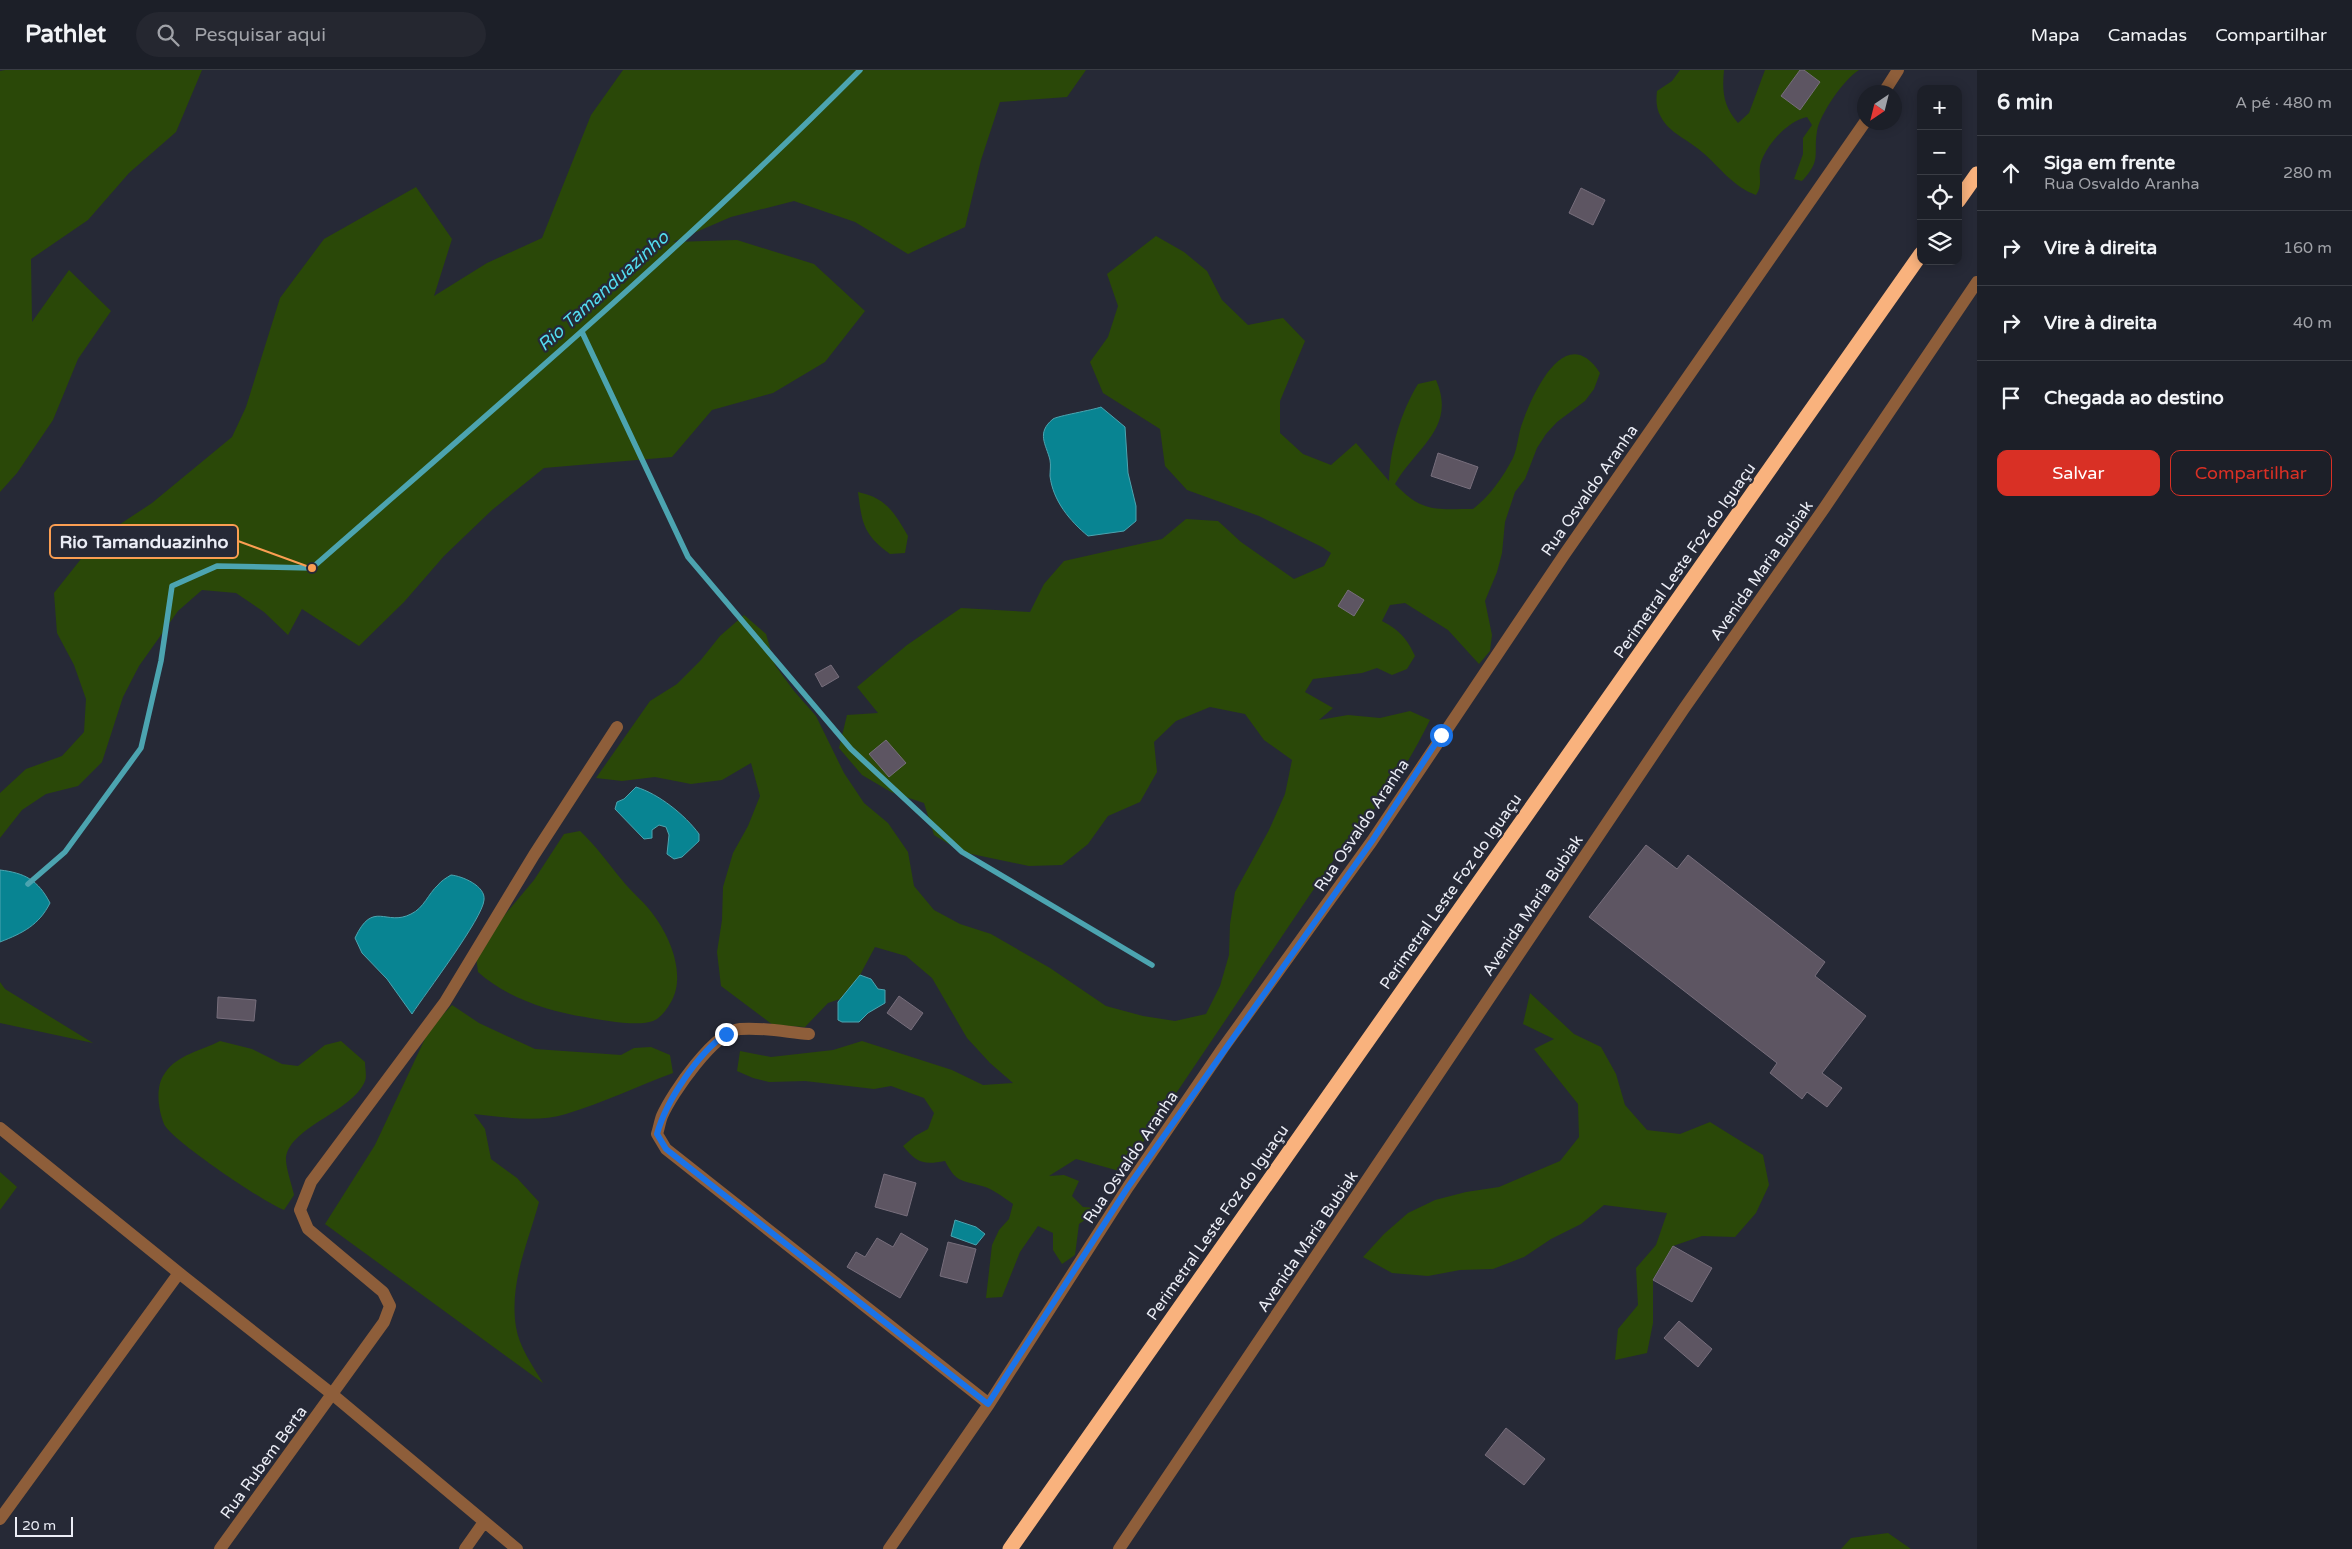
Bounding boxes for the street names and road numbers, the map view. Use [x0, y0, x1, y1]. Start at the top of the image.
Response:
street label: Rua Osvaldo Aranha [1537, 421, 1643, 560]
street label: Perimetral Leste Foz do Iguaçu [1609, 459, 1760, 662]
street label: Avenida Maria Bubiak [1706, 497, 1818, 644]
street label: Rua Osvaldo Aranha [1310, 755, 1414, 896]
street label: Perimetral Leste Foz do Iguaçu [1375, 790, 1526, 993]
street label: Avenida Maria Bubiak [1478, 831, 1588, 980]
street label: Rua Osvaldo Aranha [1079, 1087, 1183, 1228]
street label: Perimetral Leste Foz do Iguaçu [1142, 1121, 1293, 1324]
street label: Avenida Maria Bubiak [1253, 1167, 1363, 1316]
street label: Rua Rubem Berta [216, 1402, 311, 1523]

